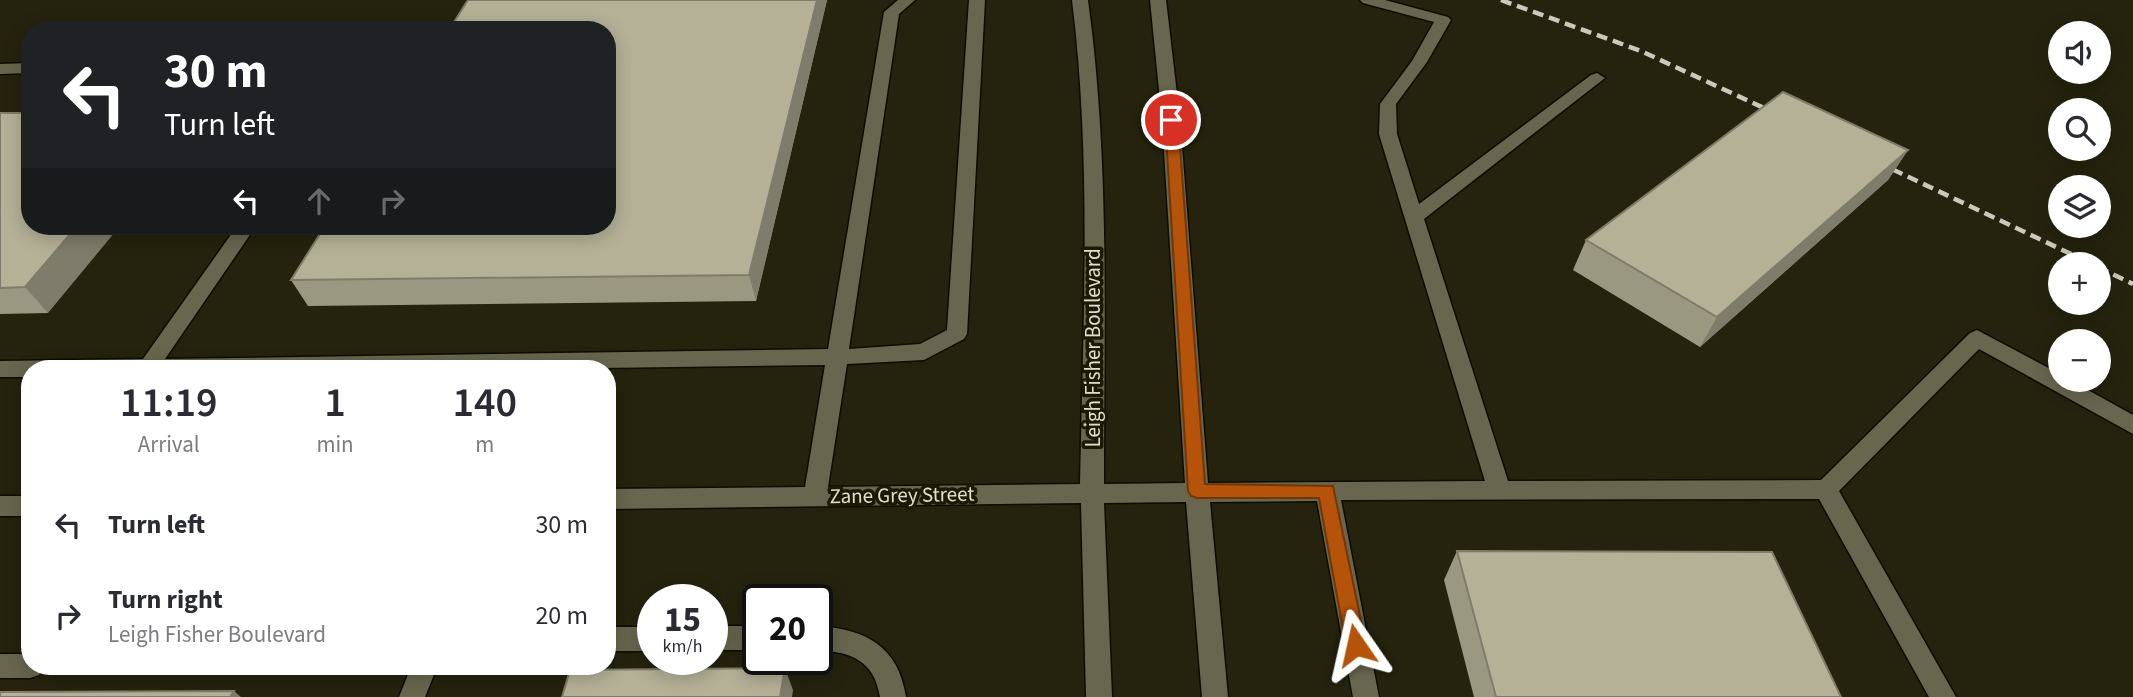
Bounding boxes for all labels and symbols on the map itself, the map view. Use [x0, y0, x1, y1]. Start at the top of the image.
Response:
pin [1141, 90, 1201, 150]
street label: Leigh Fisher Boulevard [1078, 248, 1108, 448]
street label: Zane Grey Street [829, 479, 975, 511]
speed limit sign: 20 [742, 584, 833, 675]
position arrow [1319, 608, 1393, 682]

